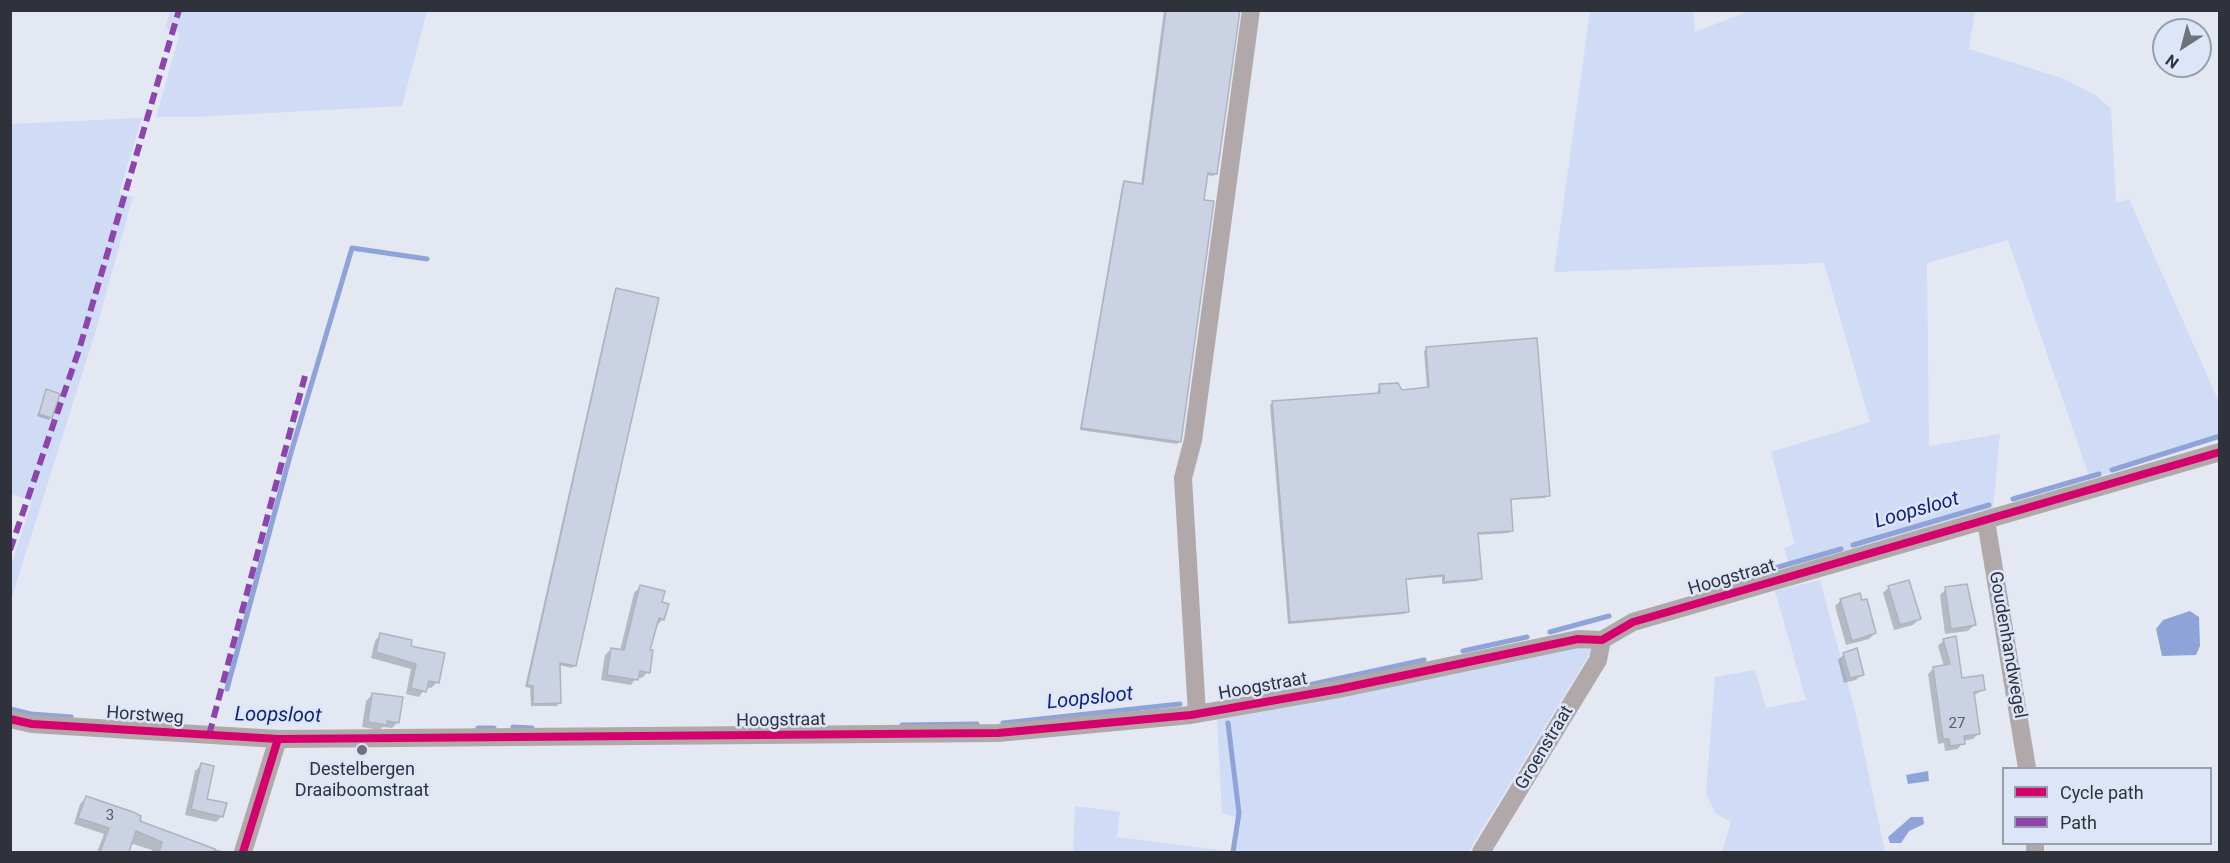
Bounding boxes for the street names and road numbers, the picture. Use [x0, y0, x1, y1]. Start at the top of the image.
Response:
street label: Hoogstraat [1686, 555, 1778, 601]
street label: Goudenhandwegel [1983, 570, 2031, 720]
street label: Hoogstraat [1217, 669, 1309, 705]
street label: Groenstraat [1511, 702, 1579, 794]
street label: Horstweg [106, 703, 184, 729]
street label: Hoogstraat [736, 709, 826, 733]

